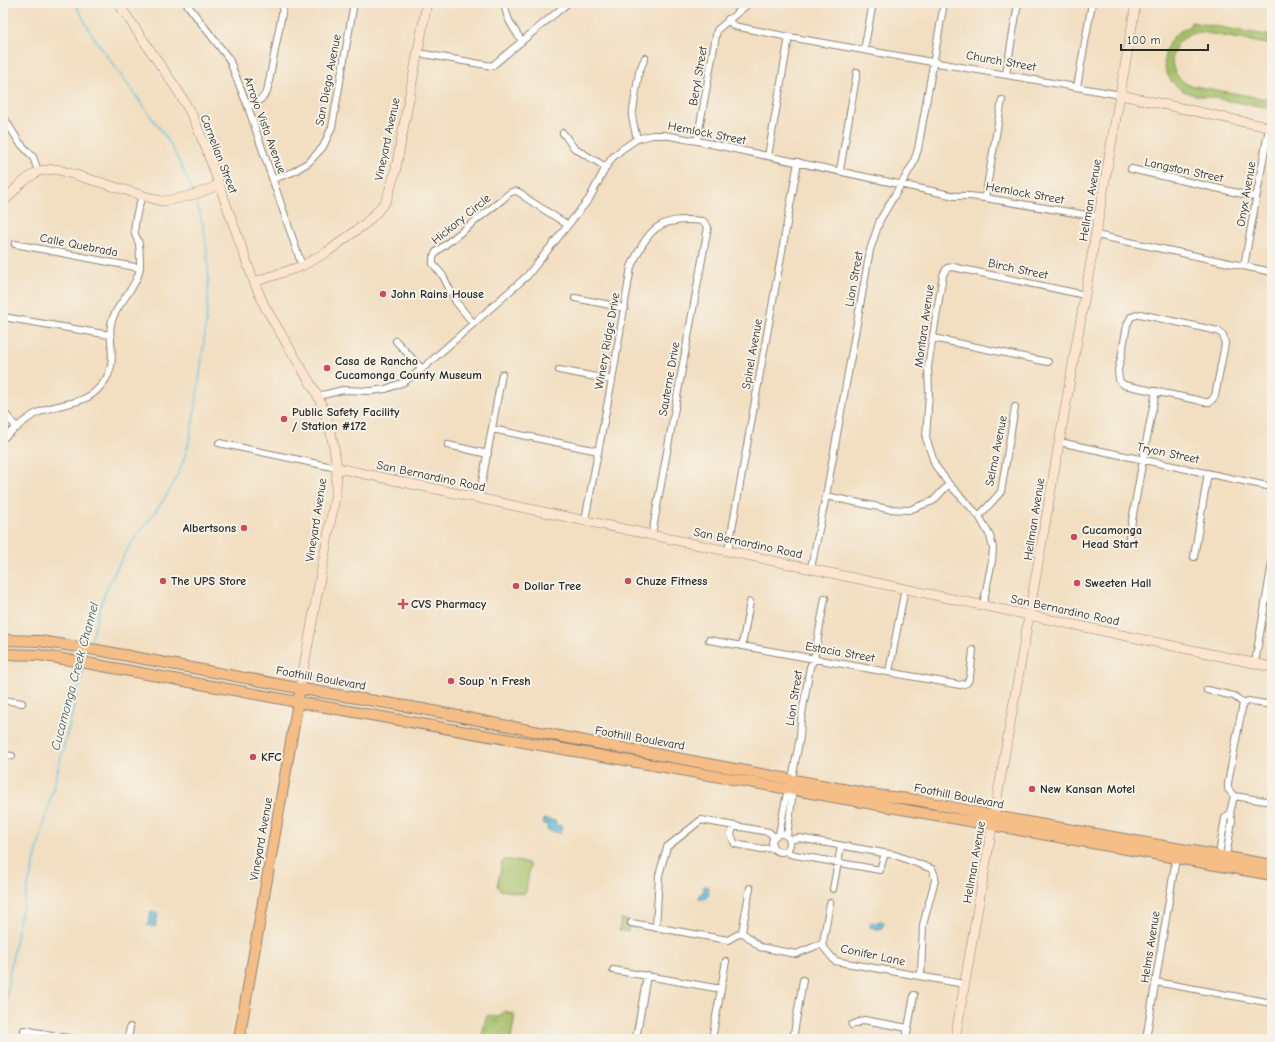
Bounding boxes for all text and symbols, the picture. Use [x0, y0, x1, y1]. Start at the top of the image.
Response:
scale bar [1121, 26, 1208, 52]
street label: San Diego Avenue [312, 33, 344, 127]
text: 100 m [1127, 33, 1160, 47]
street label: Beryl Street [686, 45, 710, 107]
street label: Church Street [965, 48, 1038, 74]
street label: Arroyo Vista Avenue [241, 75, 289, 175]
street label: Vineyard Avenue [371, 96, 403, 182]
street label: Carnelian Street [198, 113, 241, 196]
street label: Hemlock Street [667, 119, 748, 148]
street label: Langston Street [1143, 155, 1225, 185]
street label: Hellman Avenue [1076, 158, 1104, 242]
street label: Onyx Avenue [1233, 160, 1259, 228]
street label: Hemlock Street [985, 179, 1066, 207]
street label: Hickory Circle [429, 191, 493, 247]
street label: Calle Quebrada [39, 231, 119, 259]
street label: Lion Street [842, 250, 866, 308]
street label: Birch Street [987, 256, 1050, 282]
street label: Montara Avenue [911, 284, 937, 368]
place label: John Rains House [391, 287, 484, 301]
marker: John Rains House [378, 289, 388, 299]
street label: Winery Ridge Drive [592, 291, 622, 391]
street label: Spinel Avenue [739, 318, 765, 390]
street label: Sauterne Drive [656, 341, 682, 417]
place label: Casa de Rancho Cucamonga County Museum [335, 354, 482, 382]
marker: Casa de Rancho Cucamonga County Museum [322, 363, 332, 373]
place label: Public Safety Facility / Station #172 [292, 405, 400, 433]
marker: Public Safety Facility / Station #172 [279, 414, 289, 424]
street label: Selma Avenue [982, 414, 1010, 488]
street label: Tryon Street [1136, 440, 1201, 467]
street label: San Bernardino Road [375, 458, 487, 494]
street label: Vineyard Avenue [302, 477, 330, 563]
street label: Hellman Avenue [1021, 477, 1047, 561]
place label: Albertsons [183, 521, 236, 535]
marker: Albertsons [239, 523, 249, 533]
place label: Cucamonga Head Start [1082, 523, 1142, 551]
street label: San Bernardino Road [692, 525, 804, 561]
marker: Cucamonga Head Start [1069, 532, 1079, 542]
place label: The UPS Store [171, 574, 246, 588]
place label: Chuze Fitness [636, 574, 707, 588]
marker: The UPS Store [158, 576, 168, 586]
marker: Chuze Fitness [623, 576, 633, 586]
place label: Sweeten Hall [1085, 576, 1151, 590]
marker: Sweeten Hall [1072, 578, 1082, 588]
place label: Dollar Tree [524, 579, 581, 593]
marker: Dollar Tree [511, 581, 521, 591]
street label: San Bernardino Road [1009, 592, 1121, 628]
place label: CVS Pharmacy [411, 597, 487, 611]
marker: CVS Pharmacy [398, 599, 408, 609]
water label: Cucamonga Creek Channel [48, 600, 101, 752]
street label: Estacia Street [804, 639, 876, 665]
street label: Foothill Boulevard [275, 663, 367, 693]
street label: Lion Street [783, 669, 805, 727]
place label: Soup 'n Fresh [459, 674, 531, 688]
marker: Soup 'n Fresh [446, 676, 456, 686]
street label: Foothill Boulevard [594, 723, 686, 753]
place label: KFC [261, 750, 281, 764]
marker: KFC [248, 752, 258, 762]
street label: Foothill Boulevard [913, 780, 1005, 812]
place label: New Kansan Motel [1040, 782, 1135, 796]
marker: New Kansan Motel [1027, 784, 1037, 794]
street label: Vineyard Avenue [247, 796, 275, 882]
street label: Hellman Avenue [960, 820, 988, 904]
street label: Helms Avenue [1137, 910, 1163, 984]
street label: Conifer Lane [839, 941, 907, 969]

